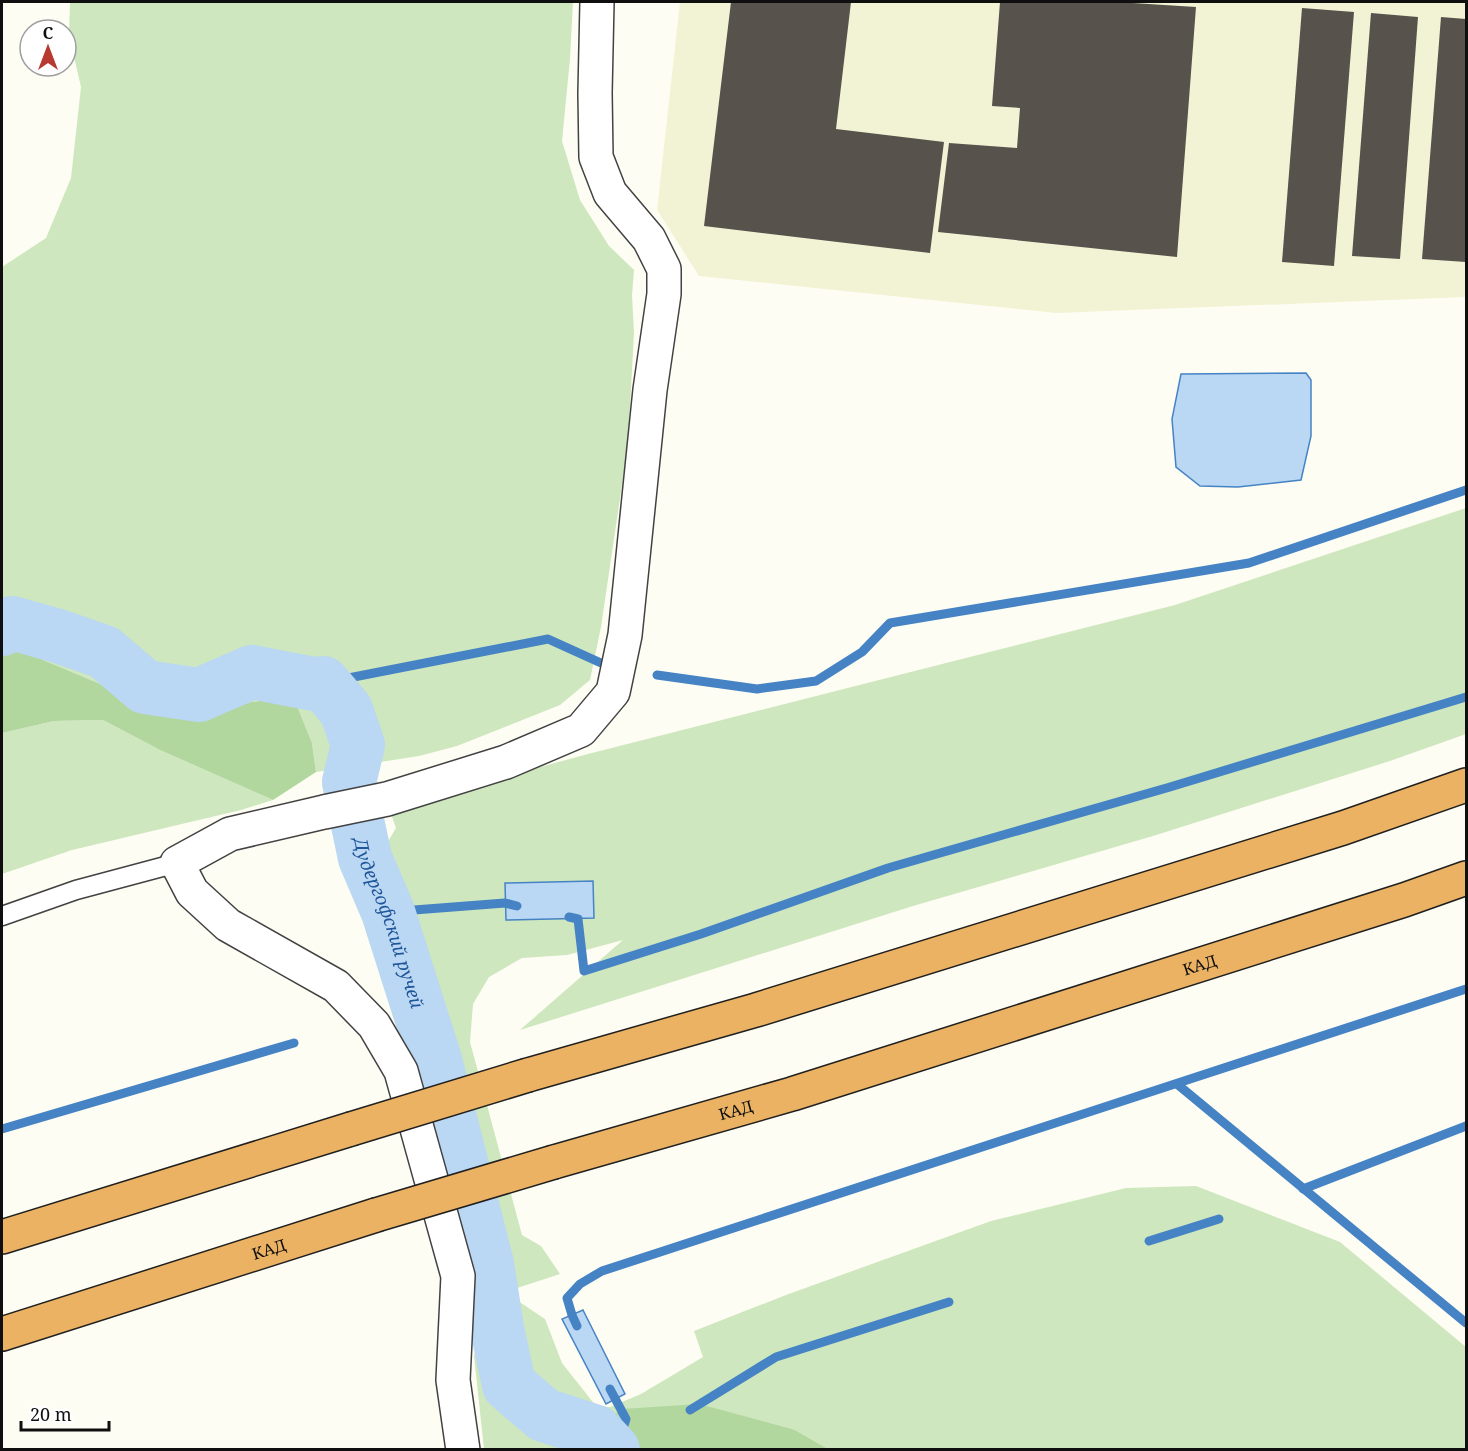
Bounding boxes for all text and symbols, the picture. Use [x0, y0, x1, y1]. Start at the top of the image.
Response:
north arrow [18, 18, 78, 78]
text: С [43, 22, 53, 44]
water label: Дудергофский ручей [349, 833, 430, 1012]
street label: КАД [1180, 949, 1219, 981]
street label: КАД [716, 1095, 755, 1125]
street label: КАД [249, 1233, 289, 1265]
scale bar [21, 1394, 110, 1432]
text: 20 m [30, 1402, 72, 1426]

